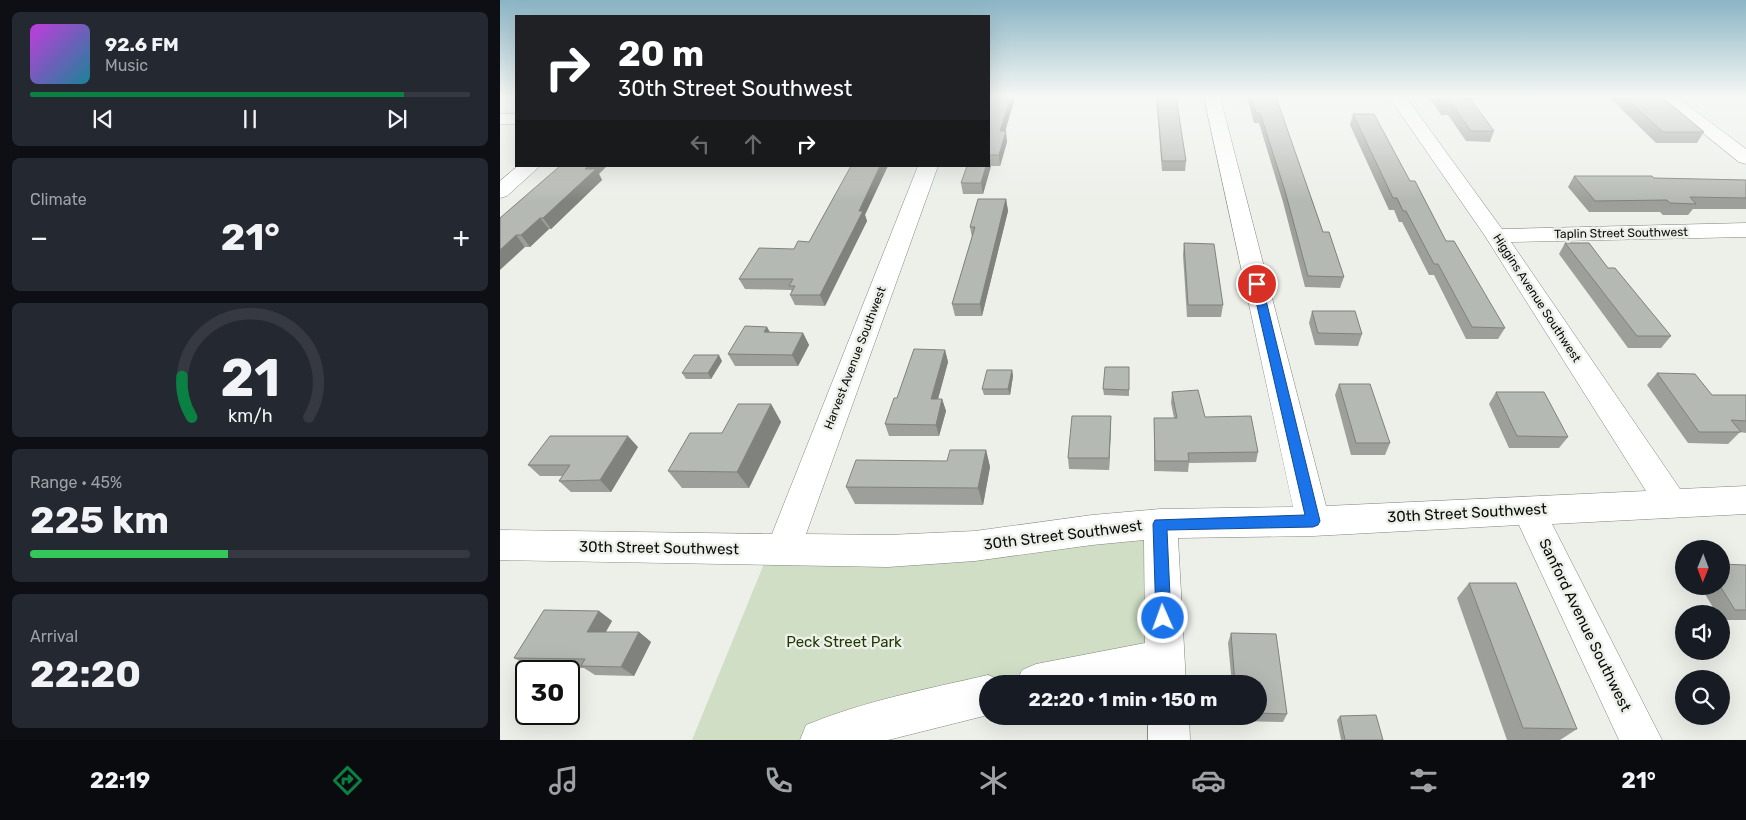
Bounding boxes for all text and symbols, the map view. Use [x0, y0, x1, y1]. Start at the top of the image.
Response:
text: 92.6 FM [105, 33, 179, 56]
text: 20 m [618, 33, 704, 75]
icon: right [535, 35, 600, 100]
text: Music [105, 56, 148, 75]
text: 30th Street Southwest [618, 75, 852, 102]
icon: previous [89, 105, 117, 133]
icon: pause [236, 105, 264, 133]
icon: next [383, 105, 411, 133]
icon: left [686, 130, 714, 158]
icon: ahead [739, 130, 767, 158]
icon: right [792, 130, 820, 158]
text: Climate [30, 190, 87, 209]
text: 21° [221, 214, 280, 260]
text: − [30, 221, 48, 254]
text: + [453, 221, 470, 254]
street label: Taplin Street Southwest [1554, 225, 1688, 241]
street label: Higgins Avenue Southwest [1490, 231, 1584, 365]
pin [1236, 263, 1278, 305]
icon: arrive [1243, 270, 1271, 298]
street label: Harvest Avenue Southwest [821, 284, 889, 431]
text: 21 [220, 347, 280, 409]
text: km/h [228, 405, 272, 426]
text: Range · 45% [30, 473, 122, 492]
text: 225 km [30, 497, 169, 543]
street label: 30th Street Southwest [1387, 500, 1547, 526]
street label: 30th Street Southwest [983, 516, 1144, 554]
street label: Sanford Avenue Southwest [1535, 536, 1635, 715]
street label: 30th Street Southwest [579, 538, 739, 558]
north arrow [1675, 540, 1730, 595]
map controls [1675, 540, 1730, 725]
position arrow [1136, 591, 1188, 643]
button: sound [1675, 605, 1730, 660]
text: Arrival [30, 627, 78, 646]
park label: Peck Street Park [786, 633, 902, 651]
text: 22:20 [30, 651, 141, 697]
speed limit sign: 30 [515, 660, 580, 725]
button: search [1675, 670, 1730, 725]
text: 22:20 · 1 min · 150 m [1029, 688, 1217, 711]
icon: directions [330, 763, 365, 798]
icon: music [546, 763, 581, 798]
icon: phone [761, 763, 796, 798]
icon: climate [976, 763, 1011, 798]
icon: car [1191, 763, 1226, 798]
icon: filters [1406, 763, 1441, 798]
text: 22:19 [90, 767, 150, 794]
text: 21° [1622, 767, 1656, 794]

